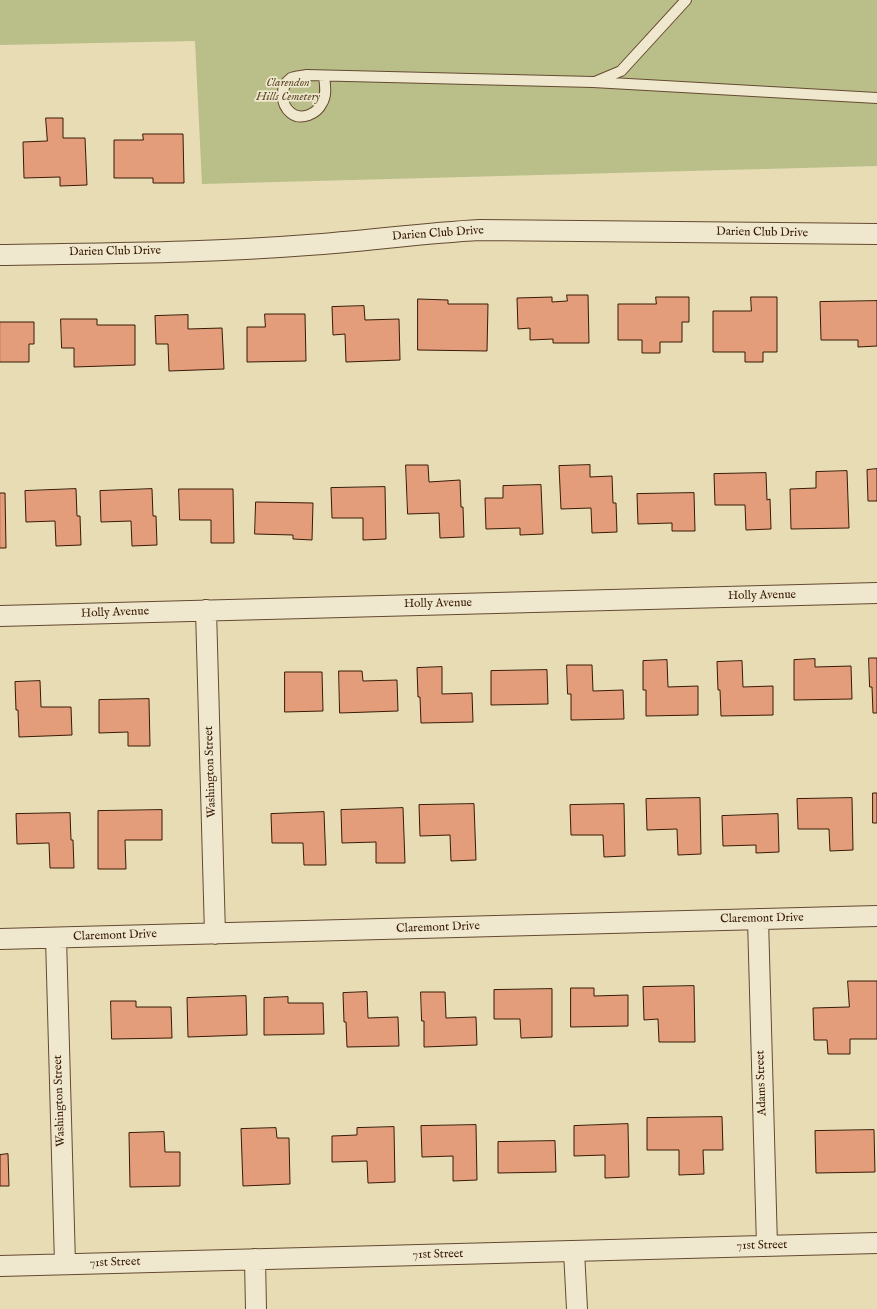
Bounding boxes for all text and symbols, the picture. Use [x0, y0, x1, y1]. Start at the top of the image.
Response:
park label: Clarendon Hills Cemetery [256, 77, 320, 105]
street label: Darien Club Drive [392, 224, 484, 244]
street label: Darien Club Drive [716, 225, 808, 241]
street label: Darien Club Drive [69, 244, 161, 260]
street label: Holly Avenue [728, 588, 796, 604]
street label: Holly Avenue [404, 596, 472, 612]
street label: Holly Avenue [81, 605, 149, 621]
street label: Washington Street [202, 726, 220, 818]
street label: Claremont Drive [720, 911, 804, 927]
street label: Claremont Drive [396, 919, 480, 937]
street label: Claremont Drive [73, 927, 157, 945]
street label: Adams Street [754, 1050, 770, 1116]
street label: Washington Street [51, 1055, 69, 1147]
street label: 71st Street [736, 1238, 788, 1254]
street label: 71st Street [412, 1247, 464, 1263]
street label: 71st Street [89, 1255, 141, 1271]

